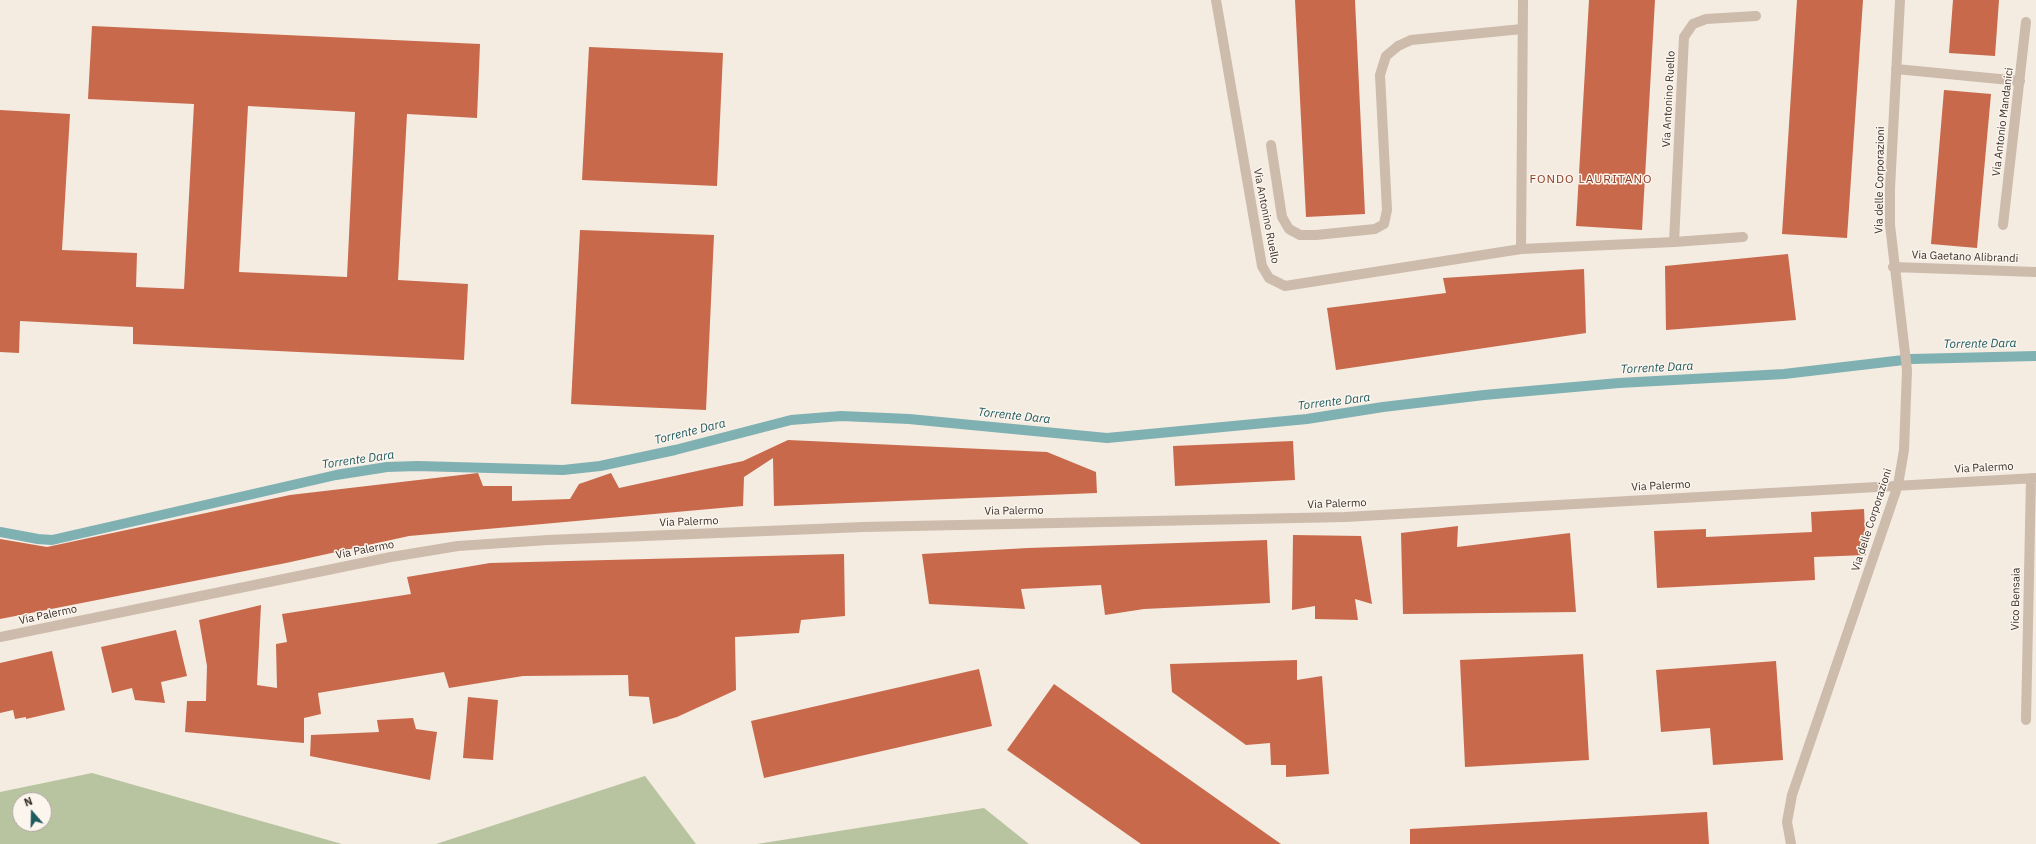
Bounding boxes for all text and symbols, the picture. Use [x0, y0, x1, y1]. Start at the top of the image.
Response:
street label: Via Antonino Ruello [1660, 50, 1678, 148]
street label: Via Antonio Mandanici [1990, 67, 2016, 177]
street label: Via delle Corporazioni [1872, 126, 1888, 234]
street label: Via Antonino Ruello [1250, 167, 1282, 265]
district label: FONDO LAURITANO [1530, 173, 1652, 187]
street label: Via Gaetano Alibrandi [1911, 249, 2019, 265]
water label: Torrente Dara [1943, 336, 2017, 352]
water label: Torrente Dara [1620, 359, 1694, 377]
water label: Torrente Dara [1297, 390, 1371, 414]
water label: Torrente Dara [977, 405, 1051, 427]
water label: Torrente Dara [653, 416, 727, 448]
water label: Torrente Dara [321, 448, 395, 472]
street label: Via Palermo [1954, 460, 2014, 476]
street label: Via delle Corporazioni [1849, 467, 1895, 573]
street label: Via Palermo [1631, 478, 1691, 494]
street label: Via Palermo [1307, 496, 1367, 512]
street label: Via Palermo [984, 504, 1044, 518]
street label: Via Palermo [659, 514, 719, 530]
street label: Via Palermo [335, 538, 395, 562]
street label: Vico Bensaia [2009, 567, 2023, 631]
street label: Via Palermo [18, 602, 78, 628]
north arrow [12, 792, 52, 832]
text: N [22, 794, 34, 810]

